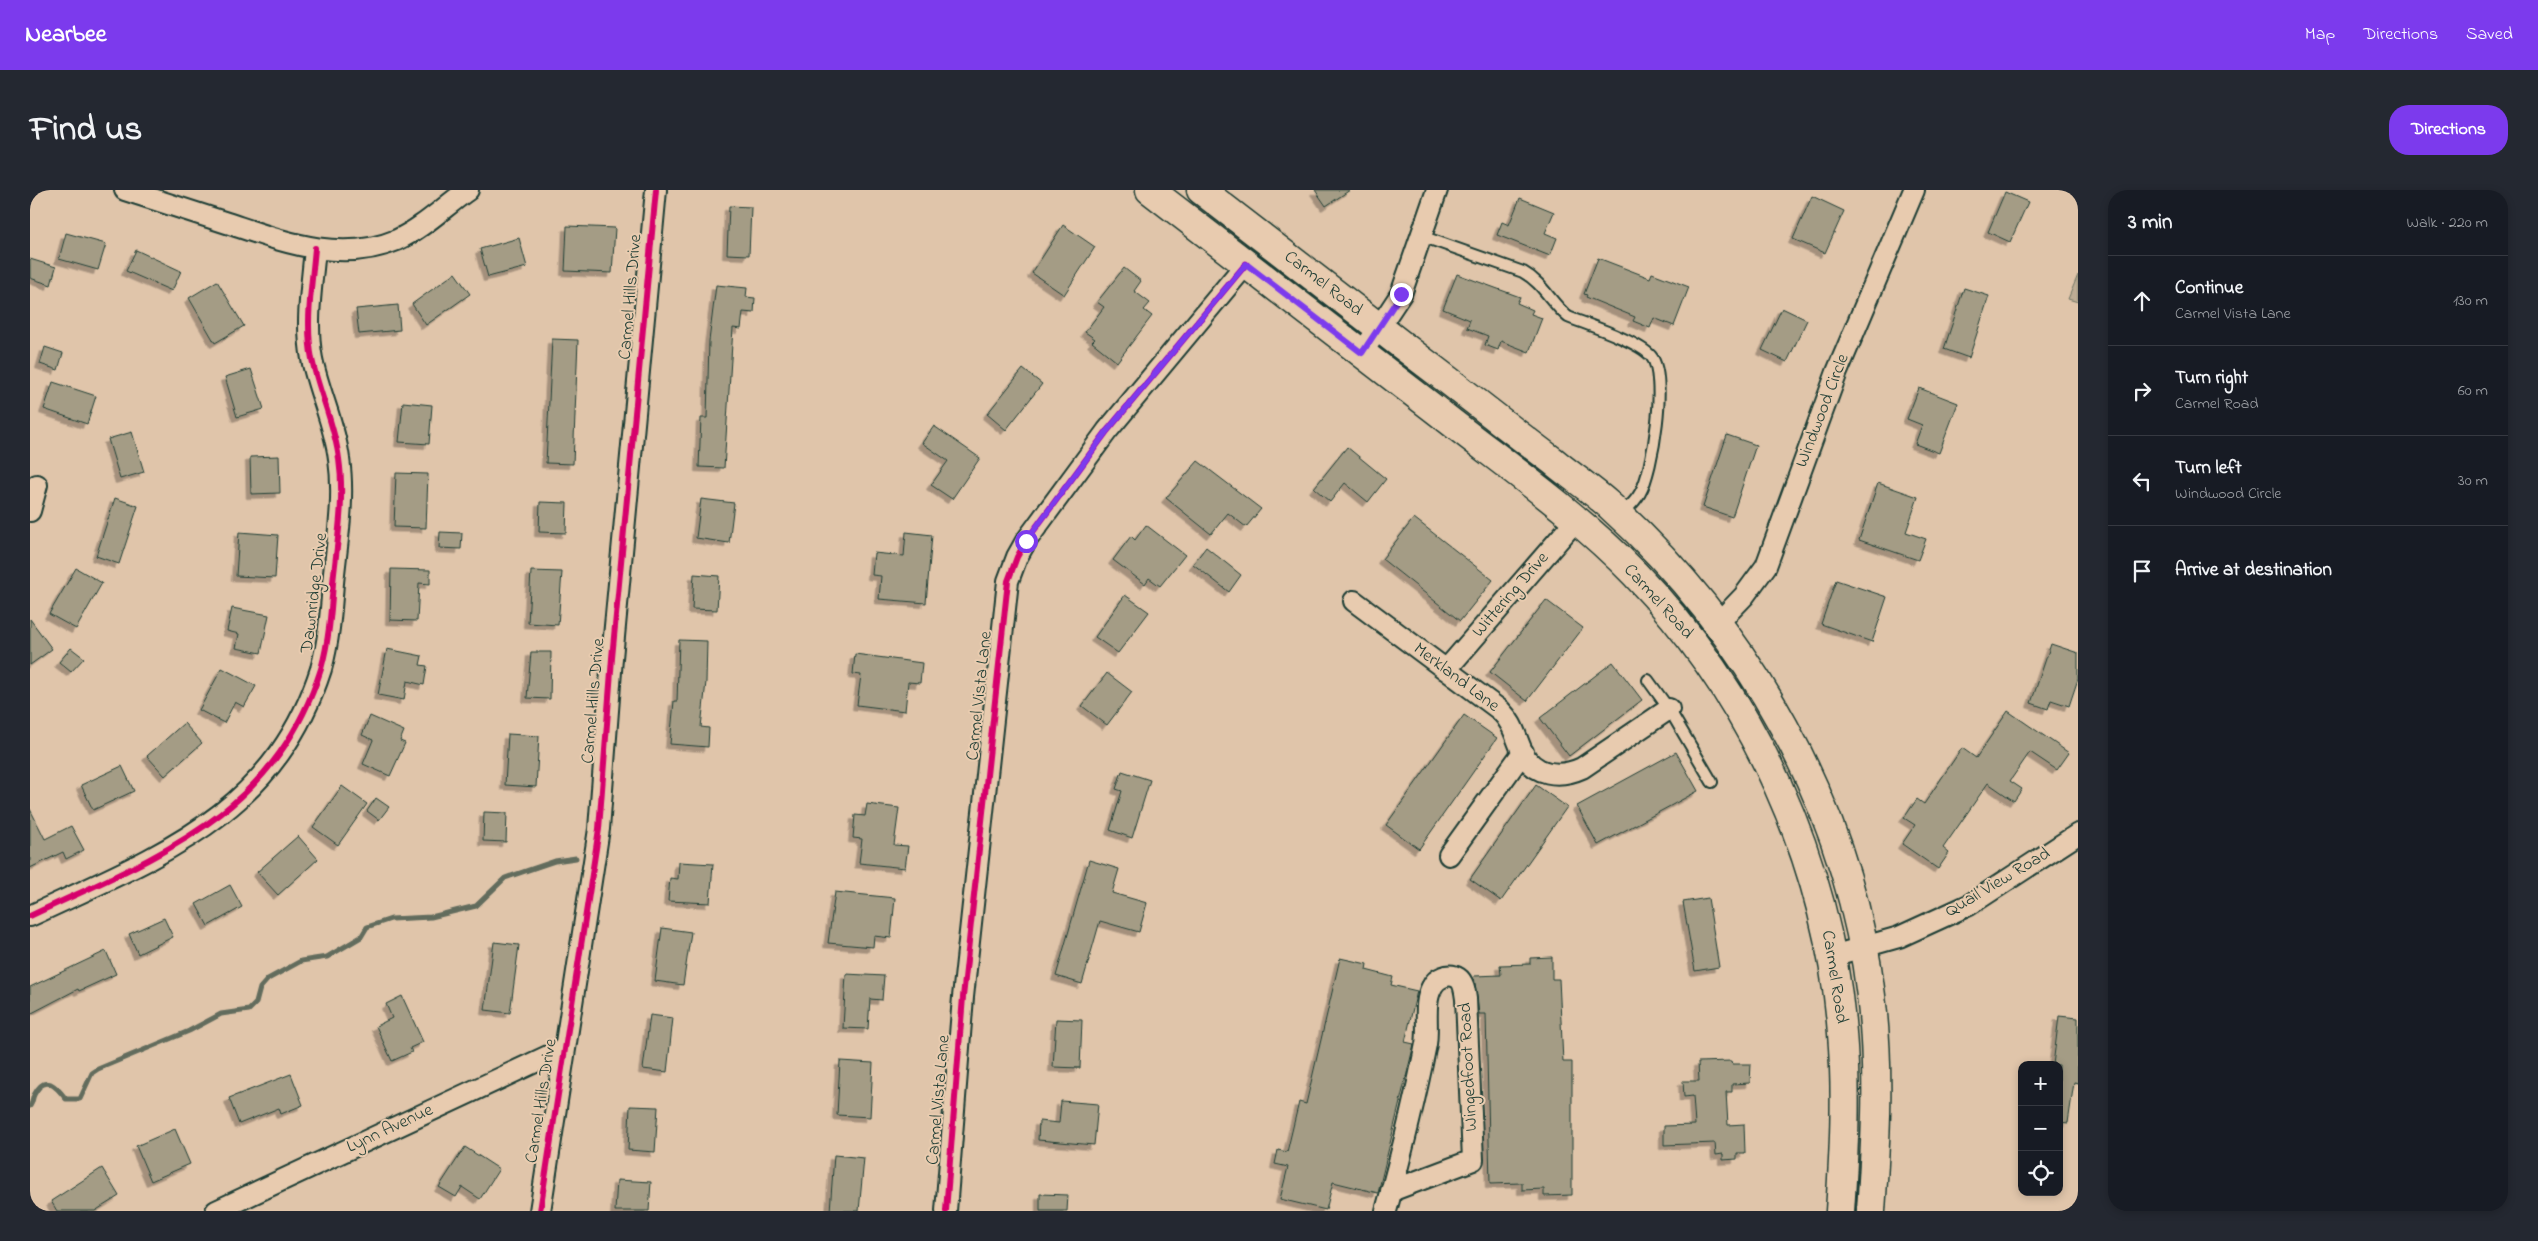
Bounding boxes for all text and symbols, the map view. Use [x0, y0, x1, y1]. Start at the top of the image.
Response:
text: Nearbee [25, 18, 107, 53]
text: Map [2305, 22, 2335, 48]
text: Directions [2363, 22, 2438, 48]
text: Saved [2466, 22, 2513, 48]
text: Find us [30, 105, 142, 156]
button: Directions [2389, 105, 2508, 155]
text: 3 min [2128, 208, 2172, 238]
text: Walk · 220 m [2407, 211, 2488, 235]
street label: Carmel Hills Drive [613, 232, 650, 361]
street label: Carmel Road [1278, 245, 1368, 323]
text: Continue [2175, 275, 2243, 302]
route end [1390, 283, 1413, 306]
icon: ahead [2128, 287, 2156, 315]
text: 130 m [2453, 289, 2488, 313]
text: Carmel Vista Lane [2175, 302, 2291, 326]
street label: Windwood Circle [1789, 350, 1857, 472]
text: Turn right [2175, 365, 2248, 392]
icon: right [2128, 377, 2156, 405]
text: 60 m [2458, 379, 2488, 403]
text: Carmel Road [2175, 392, 2258, 416]
text: Turn left [2175, 455, 2242, 482]
icon: left [2128, 467, 2156, 495]
text: 30 m [2458, 469, 2488, 493]
text: Windwood Circle [2175, 482, 2282, 506]
route start [1015, 530, 1038, 553]
street label: Dawnridge Drive [295, 531, 336, 656]
street label: Wittering Drive [1466, 546, 1557, 644]
icon: arrive [2128, 557, 2156, 585]
text: Arrive at destination [2175, 557, 2332, 584]
street label: Carmel Road [1617, 558, 1699, 646]
street label: Carmel Vista Lane [960, 629, 1000, 762]
street label: Carmel Hills Drive [576, 636, 613, 765]
street label: Merkland Lane [1407, 637, 1505, 720]
street label: Quail View Road [1941, 841, 2055, 925]
street label: Carmel Road [1814, 929, 1854, 1025]
street label: Wingedfoot Road [1453, 1002, 1486, 1132]
street label: Carmel Vista Lane [920, 1033, 958, 1166]
street label: Carmel Hills Drive [519, 1036, 565, 1165]
map controls [2018, 1061, 2063, 1196]
button: + [2018, 1061, 2063, 1106]
street label: Lynn Avenue [342, 1097, 438, 1160]
button: − [2018, 1106, 2063, 1151]
button: locate [2018, 1151, 2063, 1196]

